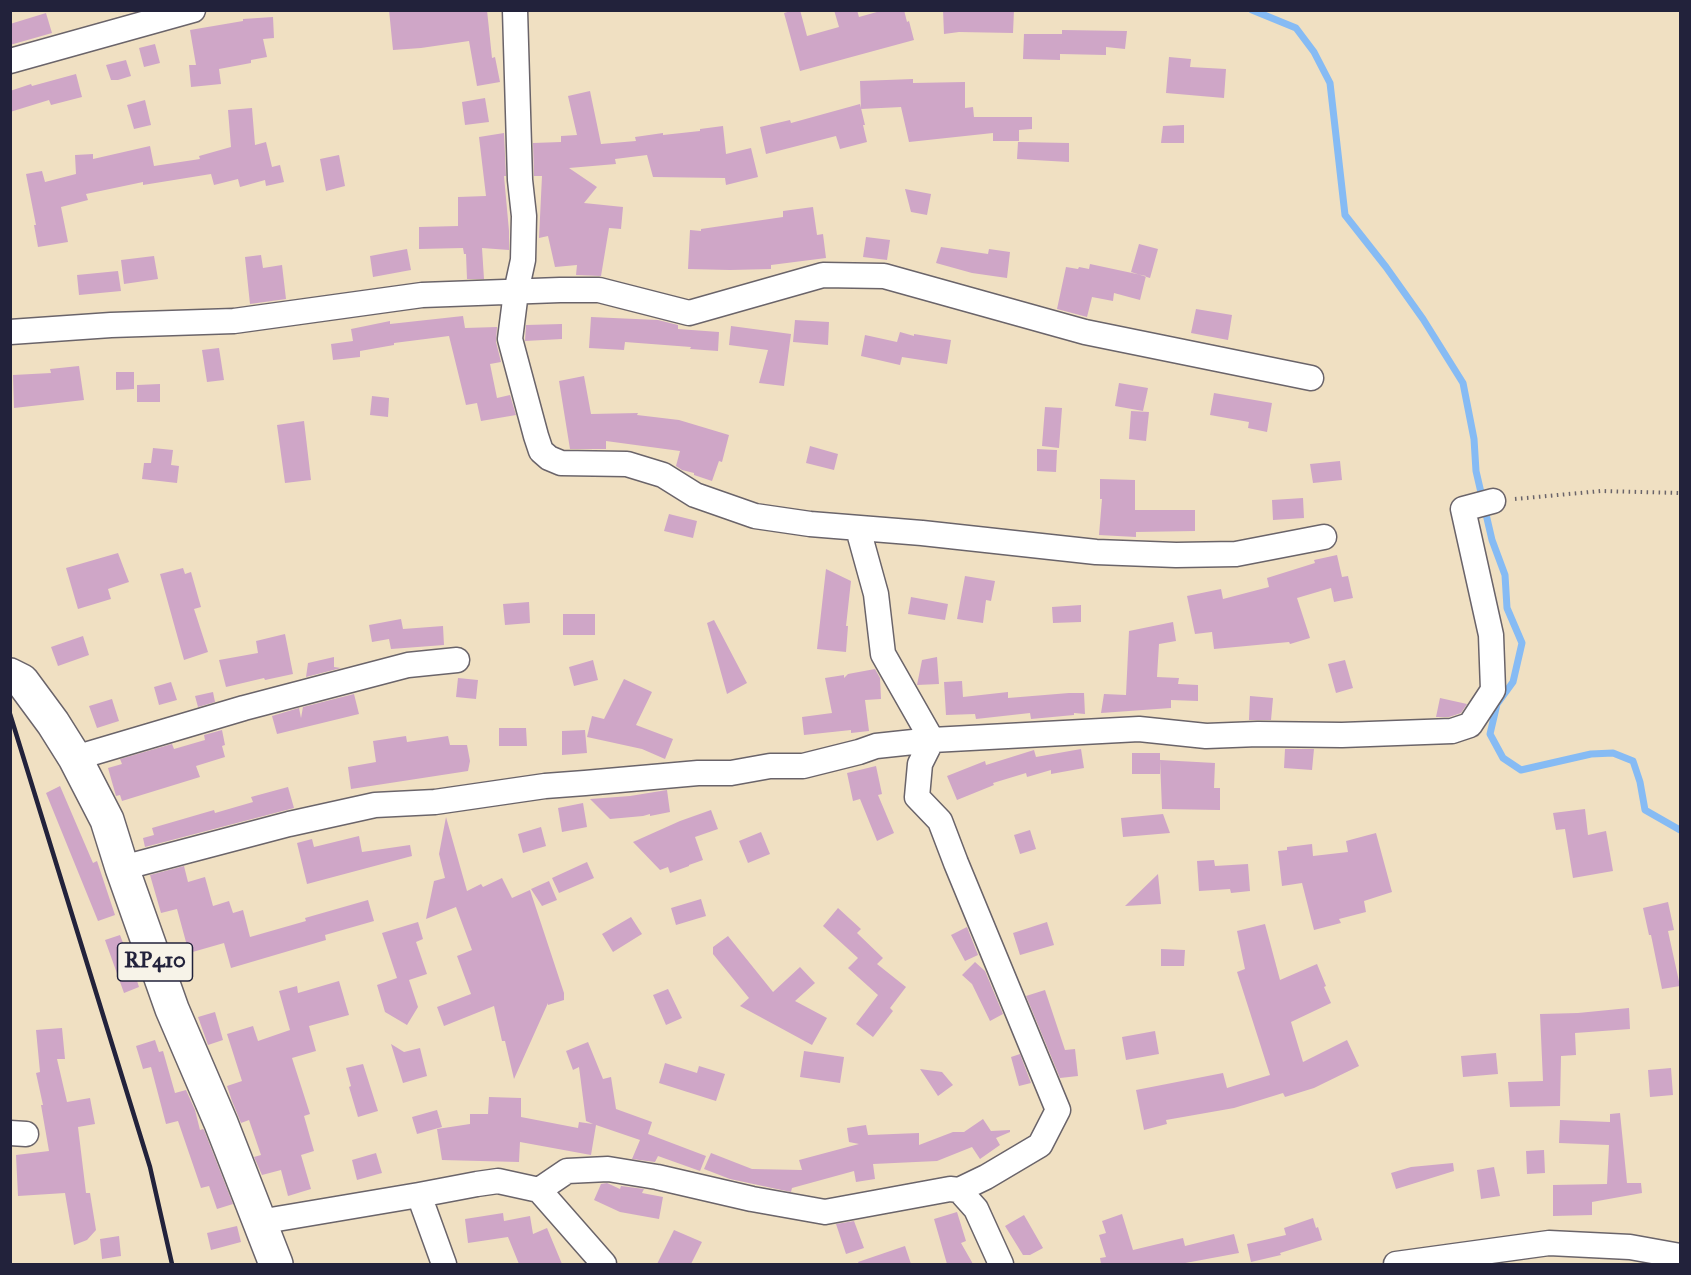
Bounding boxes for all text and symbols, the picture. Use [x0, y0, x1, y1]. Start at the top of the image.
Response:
road number: RP410 [118, 943, 192, 981]

